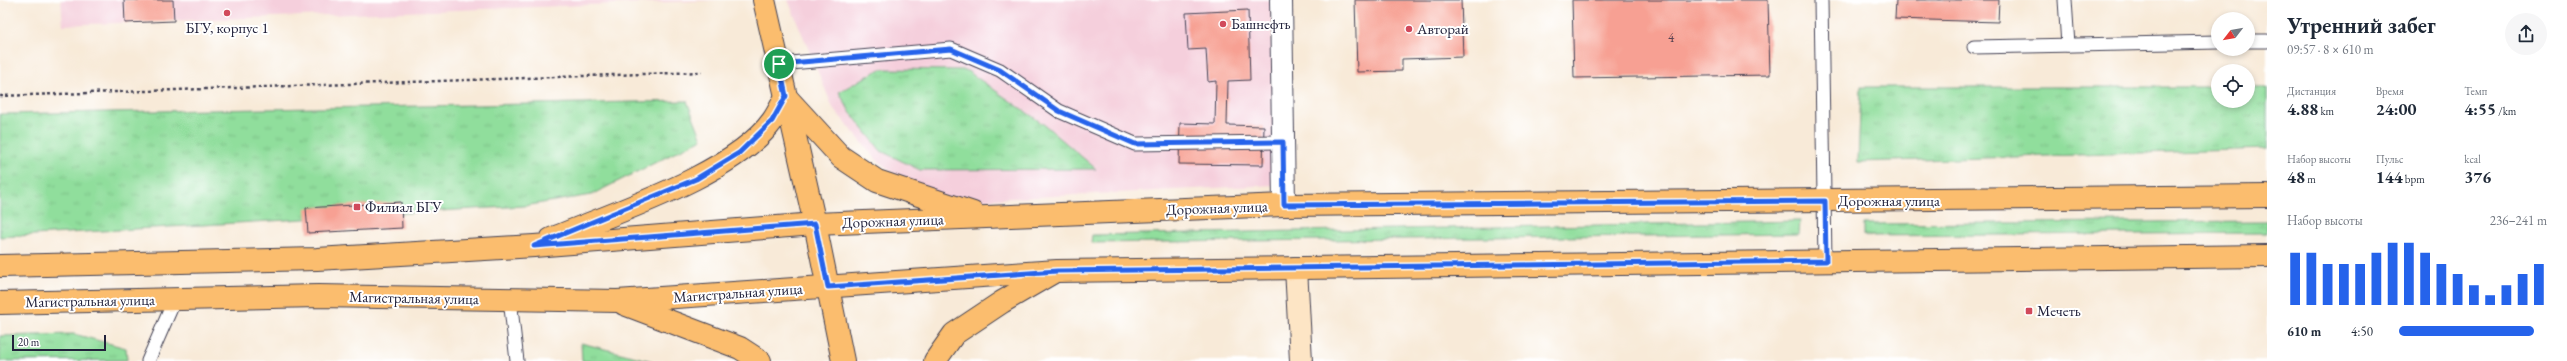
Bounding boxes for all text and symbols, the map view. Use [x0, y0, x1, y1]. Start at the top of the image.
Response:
marker: БГУ, корпус 1 [222, 8, 232, 18]
text: Утренний забег [2287, 11, 2436, 40]
north arrow [2211, 12, 2255, 56]
map controls [2211, 12, 2255, 108]
button: share [2505, 13, 2547, 55]
place label: Башнефть [1231, 14, 1291, 33]
place label: БГУ, корпус 1 [185, 18, 269, 37]
marker: Башнефть [1218, 19, 1228, 29]
place label: Авторай [1416, 19, 1469, 38]
marker: Авторай [1404, 24, 1414, 34]
house number: 4 [1668, 29, 1675, 46]
text: 09:57 · 8 × 610 m [2287, 41, 2374, 58]
pin [762, 47, 796, 81]
icon: arrive [768, 53, 790, 75]
button: locate [2211, 64, 2255, 108]
text: Дистанция [2287, 84, 2336, 98]
text: Время [2376, 84, 2404, 98]
text: Темп [2464, 84, 2487, 98]
text: 4.88 [2287, 98, 2318, 120]
text: 24:00 [2376, 98, 2416, 120]
text: 4:55 [2464, 98, 2496, 120]
text: km [2318, 104, 2334, 118]
text: /km [2496, 104, 2516, 118]
text: Набор высоты [2287, 152, 2351, 166]
text: Пульс [2376, 152, 2404, 166]
text: kcal [2464, 152, 2481, 166]
text: 48 [2287, 166, 2305, 188]
text: 144 [2376, 166, 2403, 188]
text: 376 [2464, 166, 2491, 188]
text: m [2305, 172, 2316, 186]
text: bpm [2403, 172, 2425, 186]
street label: Дорожная улица [1838, 191, 1940, 210]
street label: Дорожная улица [1166, 196, 1268, 219]
place label: Филиал БГУ [365, 197, 442, 216]
marker: Филиал БГУ [352, 202, 362, 212]
street label: Дорожная улица [842, 209, 944, 232]
text: Набор высоты [2287, 212, 2363, 229]
text: 236–241 m [2490, 212, 2547, 229]
street label: Магистральная улица [673, 278, 803, 307]
street label: Магистральная улица [349, 287, 479, 308]
street label: Магистральная улица [25, 290, 155, 311]
place label: Мечеть [2037, 301, 2081, 320]
marker: Мечеть [2024, 306, 2034, 316]
text: 610 m [2287, 323, 2321, 340]
text: 4:50 [2351, 323, 2373, 340]
scale bar [12, 333, 106, 352]
text: 20 m [18, 335, 39, 349]

